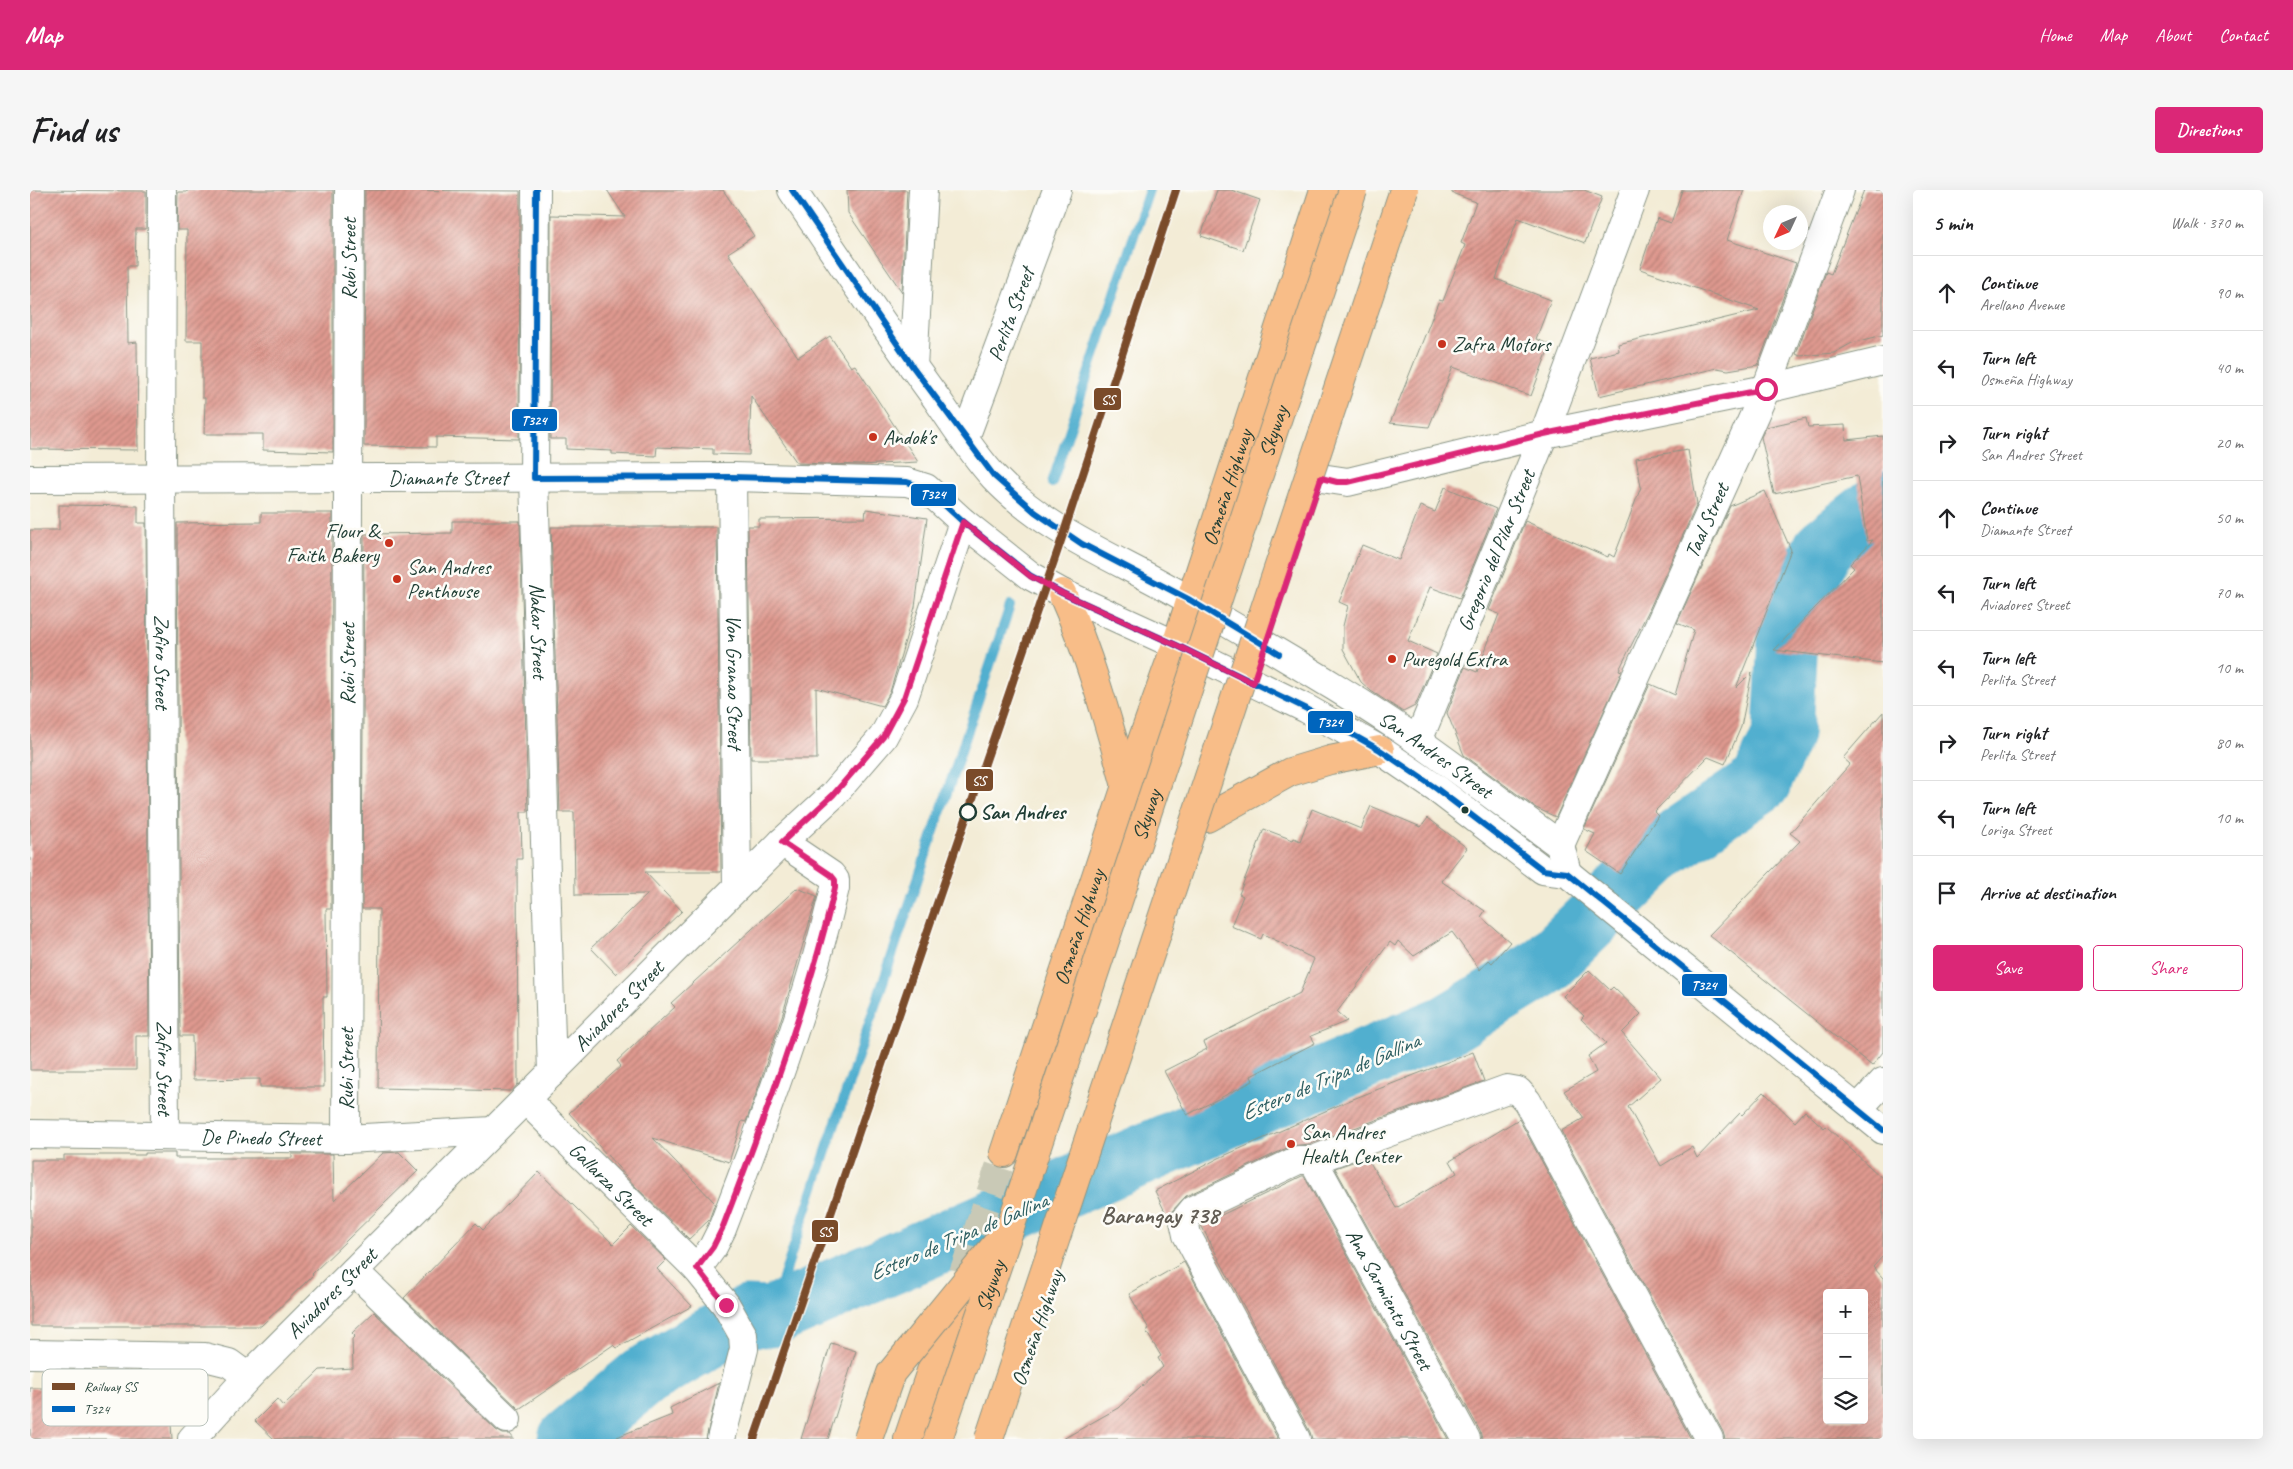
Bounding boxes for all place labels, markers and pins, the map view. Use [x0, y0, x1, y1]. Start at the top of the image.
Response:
place label: Zafra Motors [1452, 331, 1552, 357]
marker: Zafra Motors [1436, 338, 1448, 350]
place label: Andok's [883, 424, 938, 450]
marker: Andok's [867, 431, 879, 443]
place label: Flour & Faith Bakery [287, 518, 381, 568]
marker: Flour & Faith Bakery [383, 537, 395, 549]
place label: San Andres Penthouse [407, 554, 492, 604]
marker: San Andres Penthouse [391, 573, 403, 585]
place label: Puregold Extra [1402, 646, 1509, 672]
marker: Puregold Extra [1386, 653, 1398, 665]
place label: San Andres [980, 799, 1068, 825]
marker: San Andres [959, 803, 977, 821]
unlabelled marker [1460, 805, 1470, 815]
place label: San Andres Health Center [1301, 1119, 1402, 1169]
marker: San Andres Health Center [1285, 1138, 1297, 1150]

